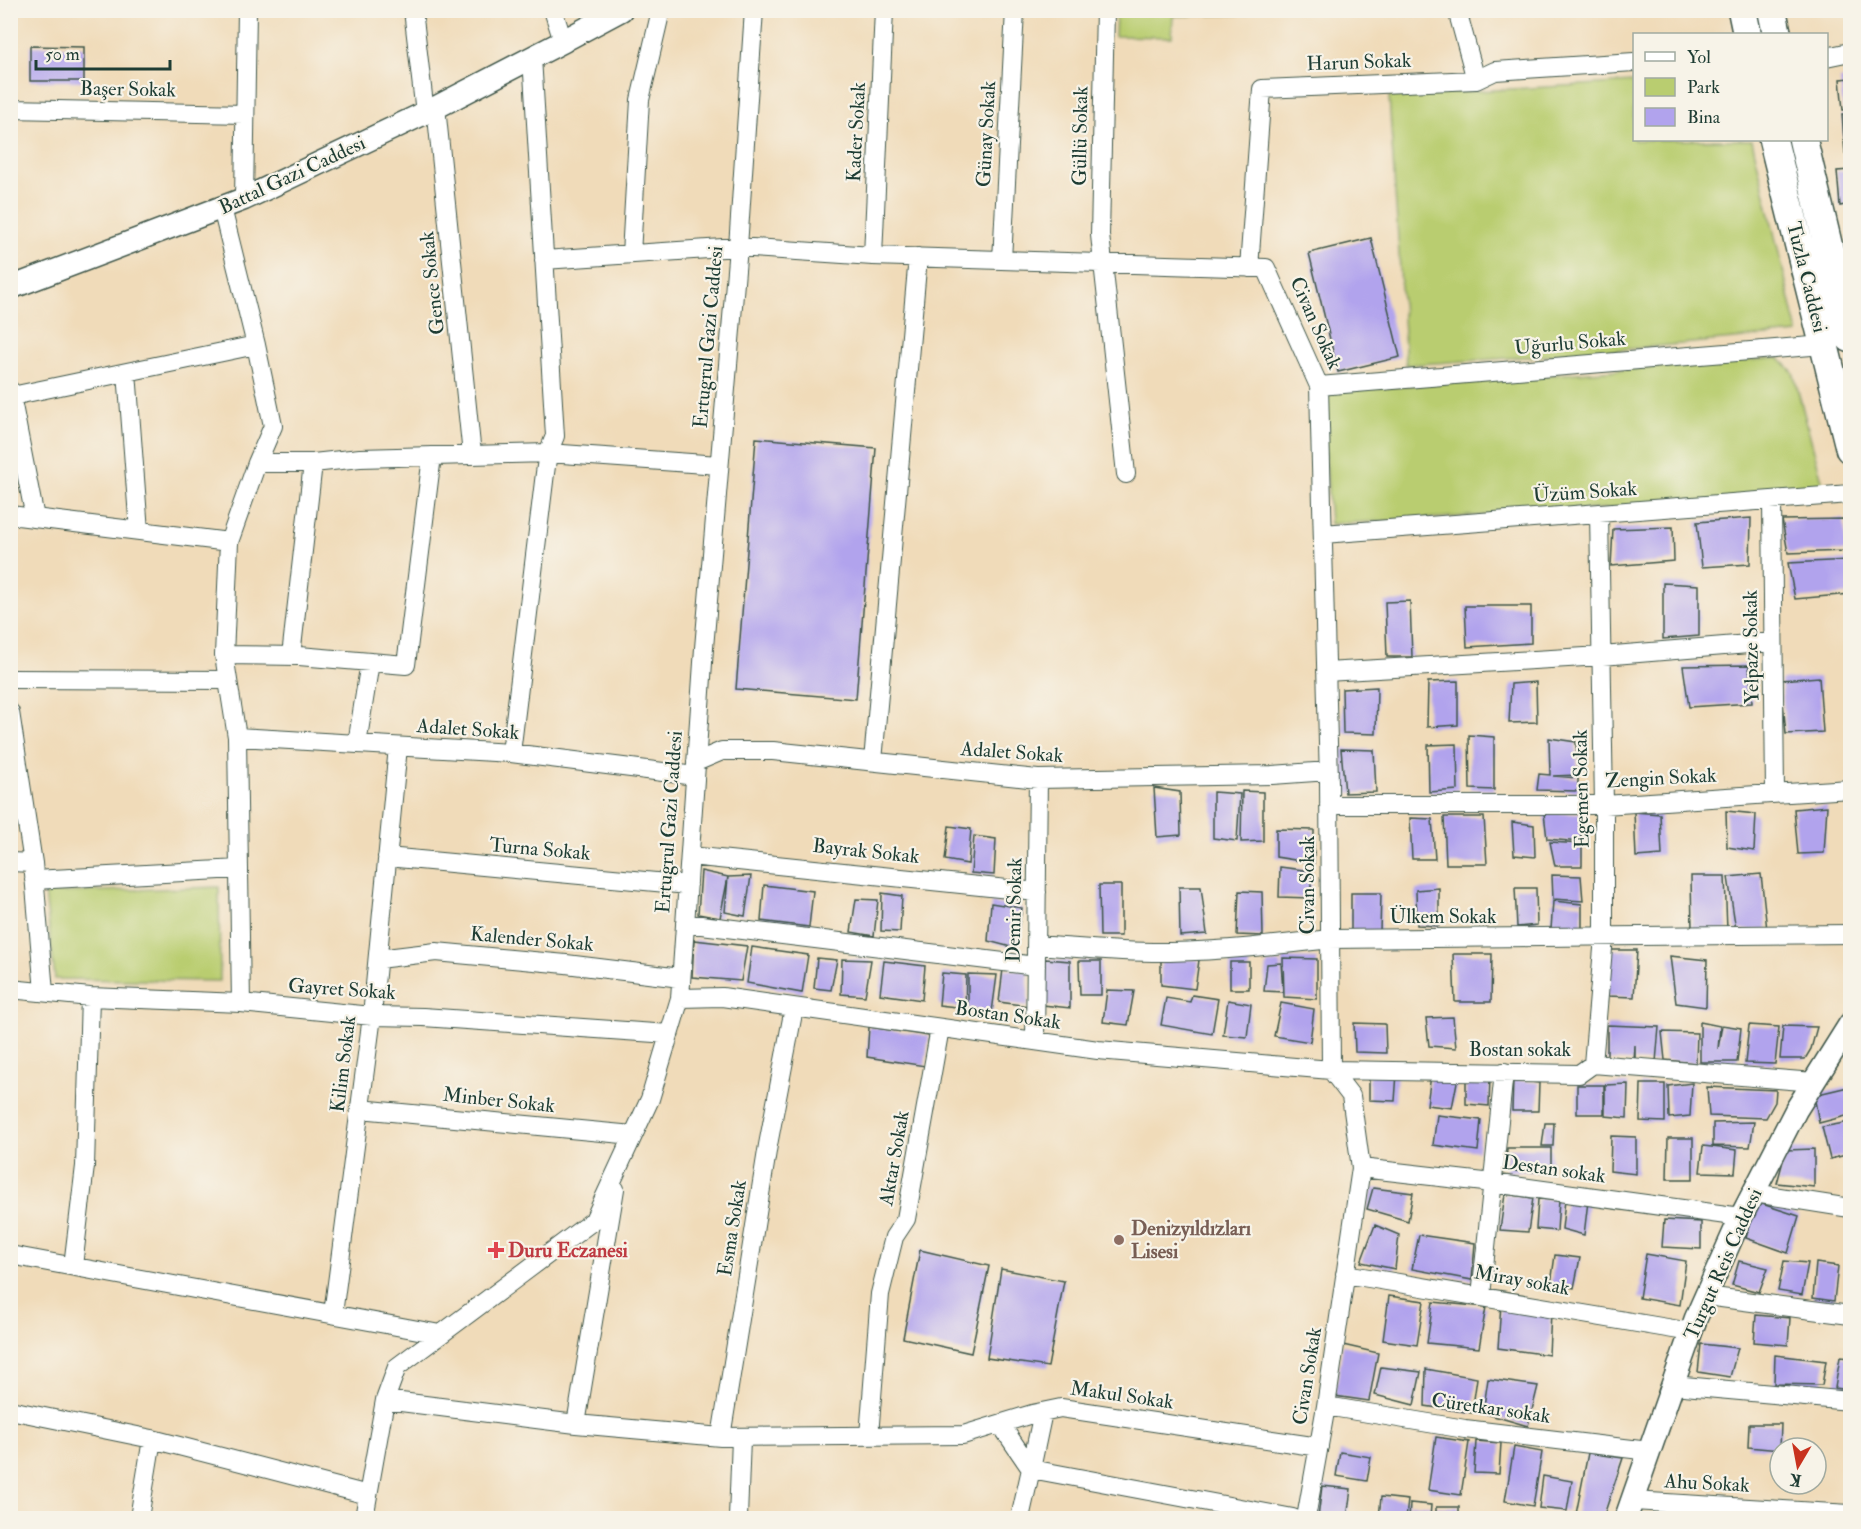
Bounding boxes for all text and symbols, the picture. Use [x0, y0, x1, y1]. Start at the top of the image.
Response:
scale bar [36, 33, 170, 71]
legend [1633, 33, 1828, 141]
text: 50 m [45, 43, 80, 66]
text: Yol [1687, 46, 1711, 69]
street label: Harun Sokak [1306, 48, 1412, 76]
street label: Başer Sokak [80, 76, 177, 102]
text: Park [1687, 76, 1720, 99]
street label: Günay Sokak [971, 80, 1001, 188]
street label: Kader Sokak [841, 81, 871, 183]
street label: Güllü Sokak [1067, 85, 1093, 186]
text: Bina [1687, 106, 1721, 129]
street label: Battal Gazi Caddesi [215, 130, 369, 220]
street label: Tuzla Caddesi [1781, 219, 1833, 335]
street label: Gence Sokak [414, 230, 450, 336]
street label: Ertugrul Gazi Caddesi [688, 245, 728, 429]
street label: Civan Sokak [1284, 273, 1348, 374]
street label: Uğurlu Sokak [1513, 326, 1627, 360]
street label: Üzüm Sokak [1532, 476, 1638, 508]
street label: Yelpaze Sokak [1738, 589, 1765, 704]
street label: Adalet Sokak [415, 713, 521, 745]
street label: Egemen Sokak [1567, 729, 1595, 849]
street label: Ertugrul Gazi Caddesi [650, 730, 688, 914]
street label: Adalet Sokak [959, 736, 1065, 768]
street label: Zengin Sokak [1605, 763, 1718, 793]
street label: Turna Sokak [489, 832, 592, 866]
street label: Bayrak Sokak [811, 833, 921, 869]
street label: Civan Sokak [1295, 835, 1320, 934]
street label: Demir Sokak [1001, 857, 1027, 963]
street label: Ülkem Sokak [1389, 904, 1497, 929]
street label: Kalender Sokak [469, 921, 595, 957]
street label: Gayret Sokak [287, 973, 397, 1005]
street label: Bostan Sokak [953, 995, 1063, 1035]
street label: Kilim Sokak [325, 1014, 361, 1114]
street label: Bostan sokak [1469, 1037, 1572, 1062]
street label: Minber Sokak [442, 1082, 557, 1118]
street label: Aktar Sokak [873, 1108, 915, 1209]
street label: Destan sokak [1501, 1149, 1608, 1189]
street label: Esma Sokak [712, 1178, 752, 1278]
street label: Turgut Reis Caddesi [1678, 1184, 1768, 1344]
place label: Denizyıldızları Lisesi [1131, 1216, 1252, 1264]
marker: Denizyıldızları Lisesi [1112, 1233, 1126, 1247]
place label: Duru Eczanesi [508, 1238, 629, 1263]
marker: Duru Eczanesi [489, 1243, 503, 1257]
street label: Miray sokak [1472, 1259, 1572, 1301]
street label: Civan Sokak [1287, 1325, 1327, 1427]
street label: Makul Sokak [1069, 1375, 1176, 1415]
street label: Cüretkar sokak [1430, 1387, 1553, 1429]
north arrow [1768, 1436, 1828, 1496]
street label: Ahu Sokak [1663, 1468, 1751, 1498]
text: K [1788, 1469, 1803, 1491]

